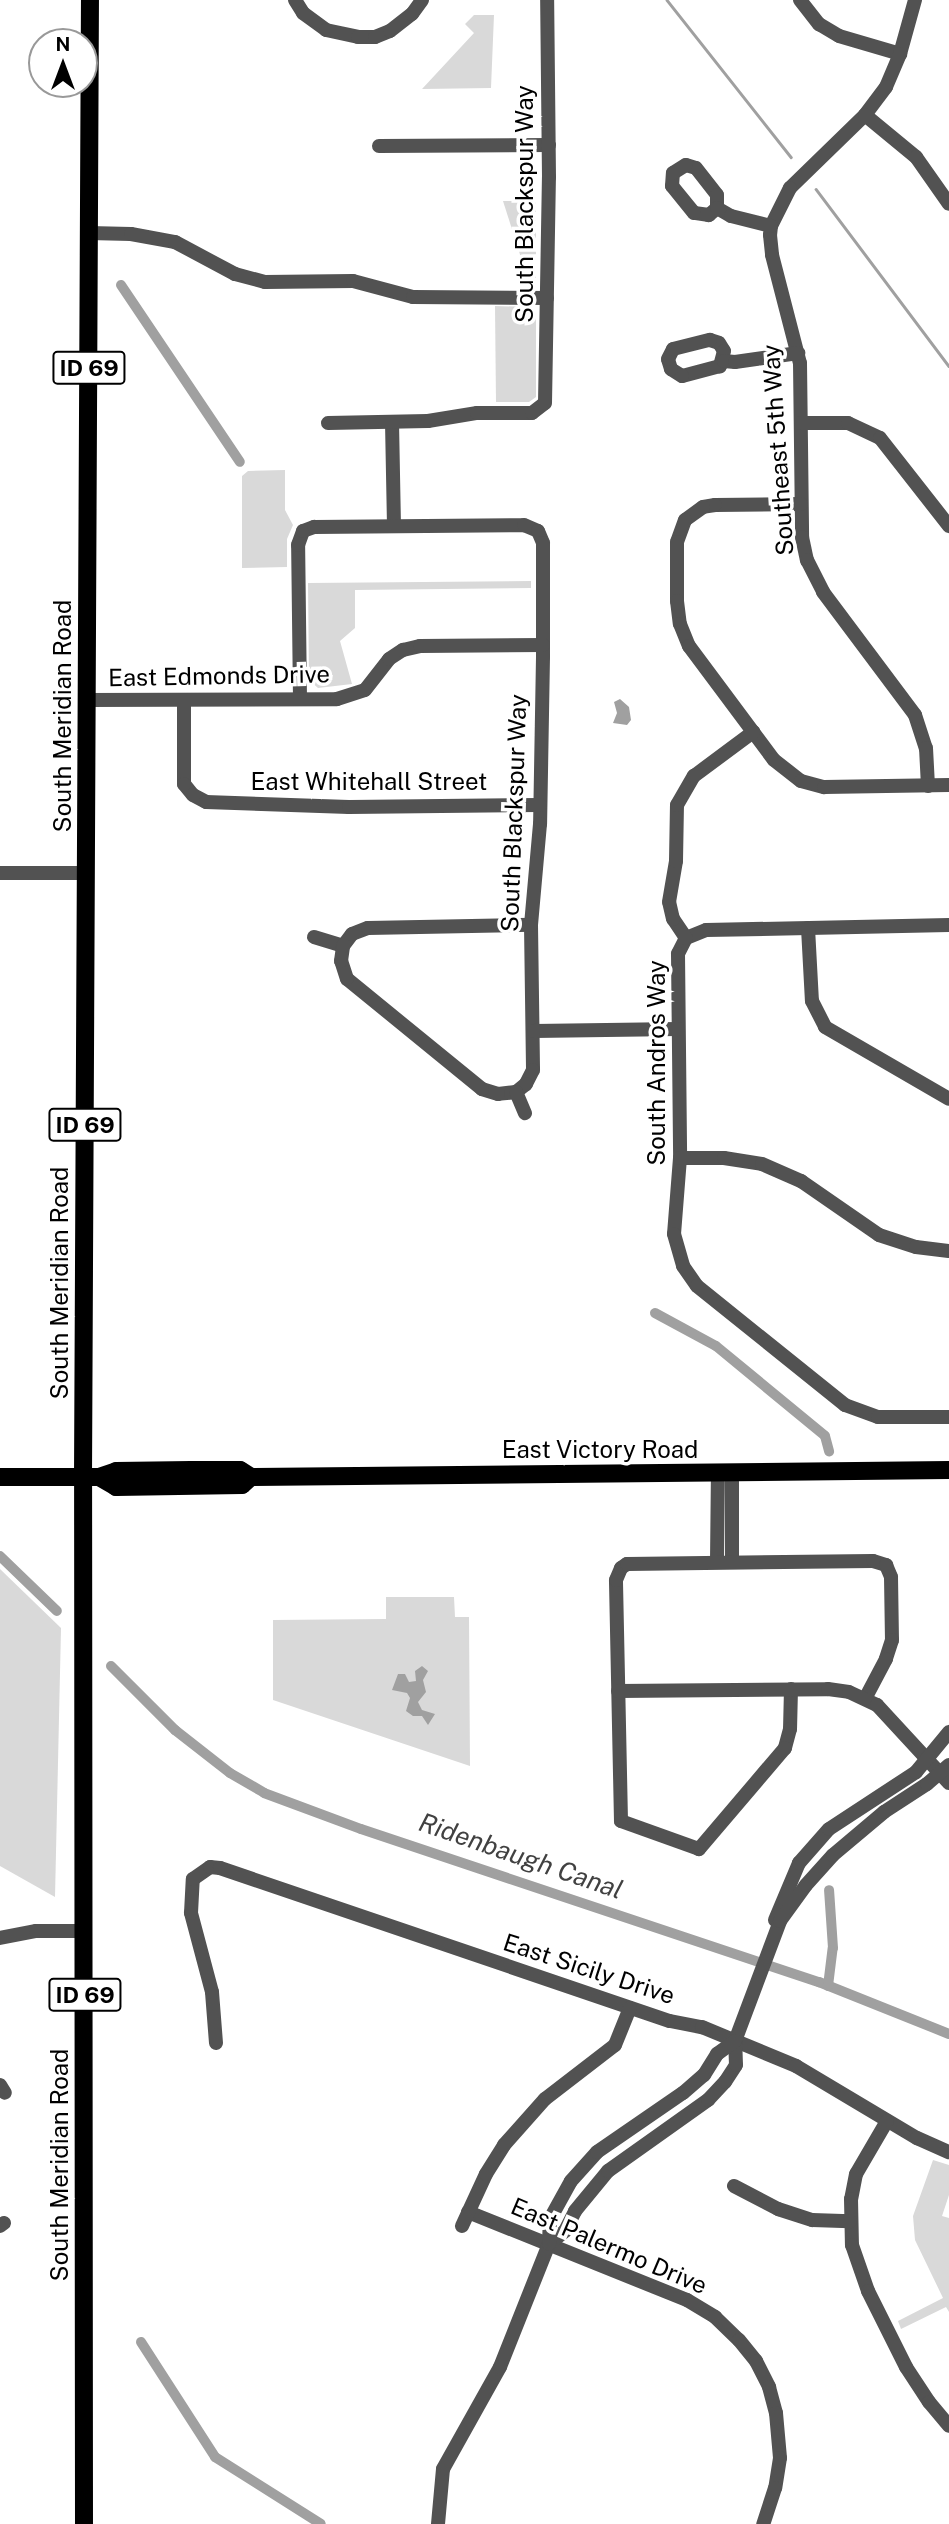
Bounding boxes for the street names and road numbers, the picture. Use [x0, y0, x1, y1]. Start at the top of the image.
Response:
street label: South Blackspur Way [511, 85, 539, 323]
street label: Southeast 5th Way [756, 343, 800, 557]
road number: ID 69 [52, 348, 126, 388]
street label: South Meridian Road [49, 600, 77, 832]
street label: East Edmonds Drive [108, 660, 330, 692]
street label: South Blackspur Way [495, 693, 533, 933]
street label: East Whitehall Street [250, 768, 488, 796]
street label: South Andros Way [643, 960, 671, 1166]
road number: ID 69 [48, 1106, 122, 1144]
street label: South Meridian Road [46, 1167, 74, 1399]
street label: East Victory Road [501, 1436, 699, 1464]
street label: East Sicily Drive [500, 1928, 678, 2010]
road number: ID 69 [48, 1976, 122, 2014]
street label: South Meridian Road [46, 2049, 74, 2281]
street label: East Palermo Drive [506, 2192, 712, 2300]

